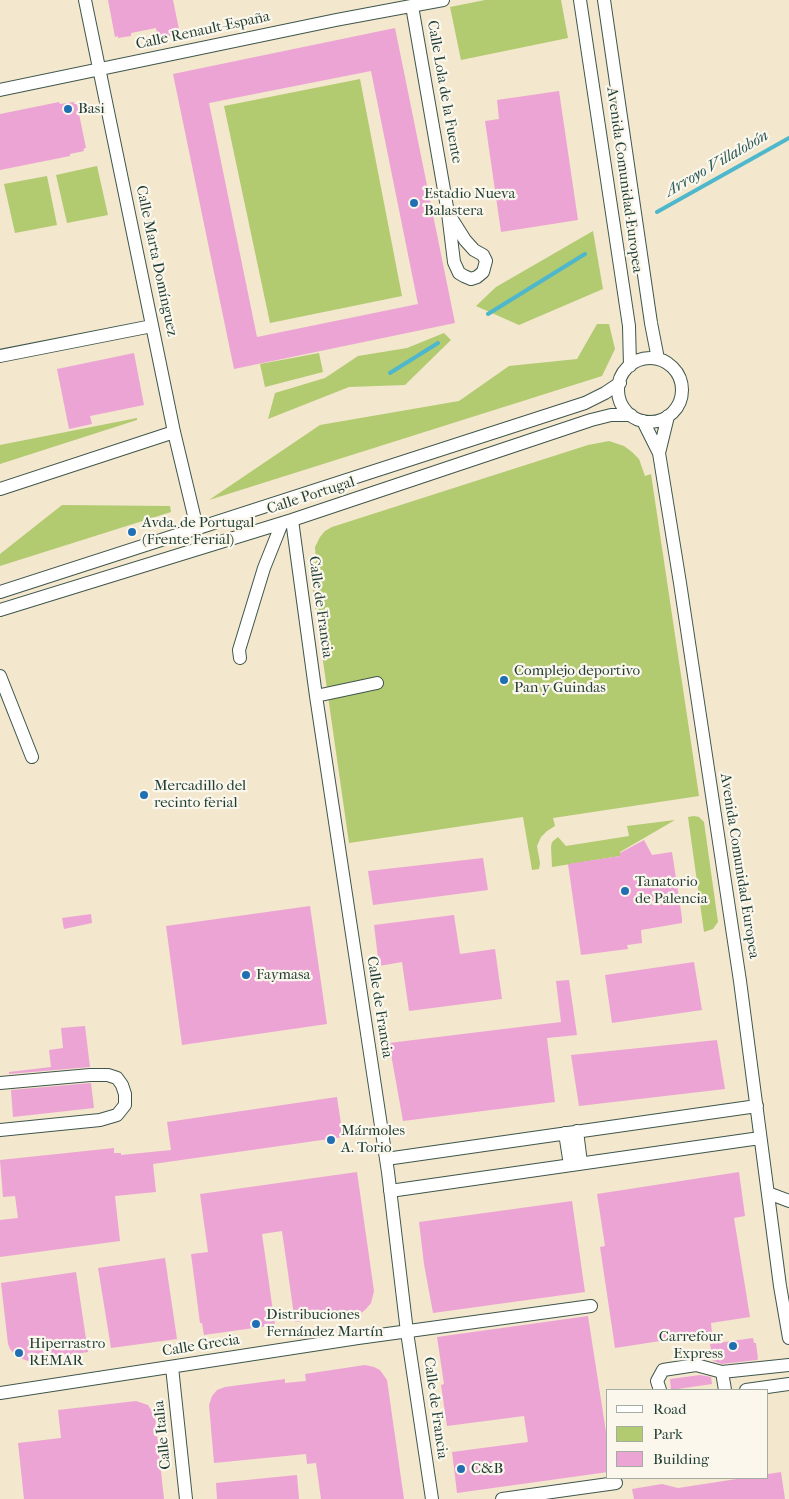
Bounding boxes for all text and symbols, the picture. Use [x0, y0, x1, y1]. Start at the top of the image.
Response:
street label: Calle Renault-España [134, 8, 272, 54]
street label: Calle Lola de la Fuente [423, 19, 465, 165]
street label: Avenida Comunidad Europea [602, 86, 646, 274]
place label: Basi [78, 100, 105, 118]
marker: Basi [62, 103, 74, 115]
water label: Arroyo Villalobón [662, 127, 772, 201]
street label: Calle Marta Domínguez [131, 184, 181, 338]
place label: Estadio Nueva Balastera [424, 185, 515, 220]
marker: Estadio Nueva Balastera [408, 197, 420, 209]
street label: Calle Portugal [265, 473, 357, 519]
place label: Avda. de Portugal (Frente Ferial) [142, 514, 254, 549]
marker: Avda. de Portugal (Frente Ferial) [126, 526, 138, 538]
street label: Calle de Francia [304, 555, 336, 659]
place label: Complejo deportivo Pan y Guindas [514, 662, 640, 697]
marker: Complejo deportivo Pan y Guindas [498, 674, 510, 686]
street label: Avenida Comunidad Europea [715, 772, 763, 960]
place label: Mercadillo del recinto ferial [154, 777, 246, 812]
marker: Mercadillo del recinto ferial [138, 789, 150, 801]
place label: Tanatorio de Palencia [635, 873, 708, 908]
marker: Tanatorio de Palencia [619, 885, 631, 897]
street label: Calle de Francia [362, 955, 396, 1059]
place label: Faymasa [256, 966, 310, 984]
marker: Faymasa [240, 969, 252, 981]
place label: Mármoles A. Torio [341, 1122, 405, 1157]
marker: Mármoles A. Torio [325, 1134, 337, 1146]
place label: Distribuciones Fernández Martín [266, 1306, 383, 1341]
marker: Distribuciones Fernández Martín [250, 1318, 262, 1330]
place label: Carrefour Express [659, 1328, 723, 1363]
street label: Calle Grecia [161, 1331, 241, 1361]
place label: Hiperrastro REMAR [29, 1335, 105, 1370]
marker: Carrefour Express [727, 1340, 739, 1352]
marker: Hiperrastro REMAR [13, 1347, 25, 1359]
street label: Calle de Francia [419, 1356, 451, 1460]
legend [606, 1389, 769, 1479]
street label: Calle Italia [150, 1400, 176, 1470]
text: Road [653, 1400, 686, 1418]
text: Park [653, 1425, 683, 1443]
text: Building [653, 1450, 709, 1468]
place label: C&B [471, 1460, 503, 1478]
marker: C&B [455, 1463, 467, 1475]

